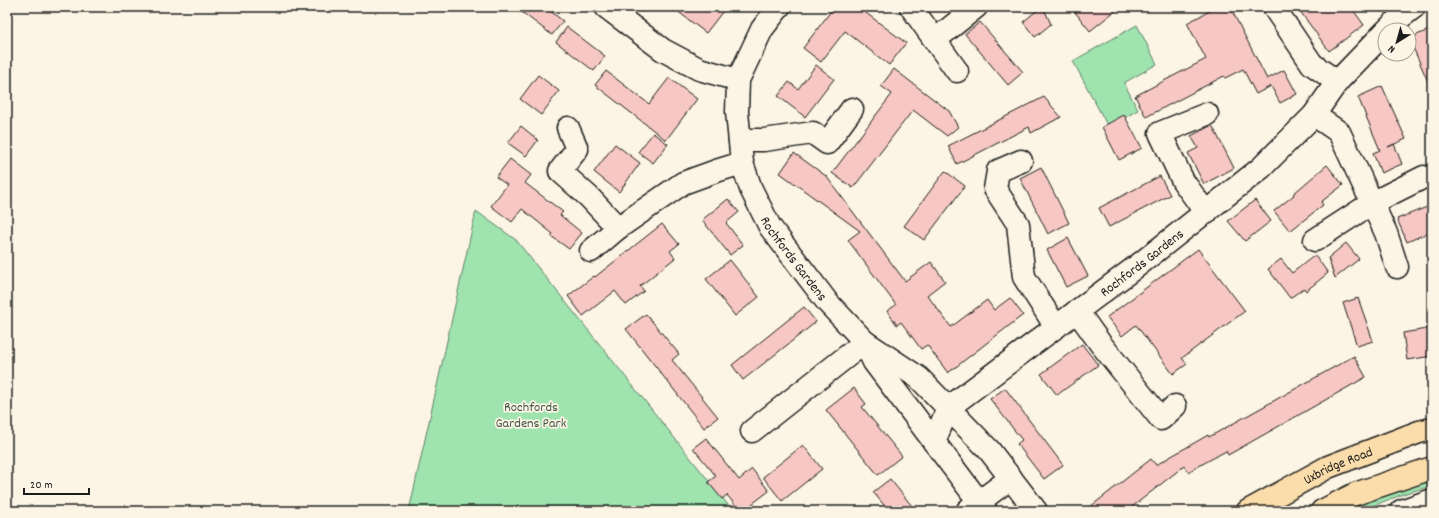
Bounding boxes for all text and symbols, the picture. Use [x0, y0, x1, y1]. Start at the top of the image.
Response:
north arrow [1377, 22, 1417, 62]
text: N [1385, 40, 1399, 56]
street label: Rochfords Gardens [754, 214, 831, 306]
street label: Rochfords Gardens [1096, 225, 1189, 302]
park label: Rochfords Gardens Park [496, 398, 567, 434]
street label: Uxbridge Road [1300, 443, 1376, 491]
scale bar [24, 470, 89, 496]
text: 20 m [30, 477, 53, 494]

